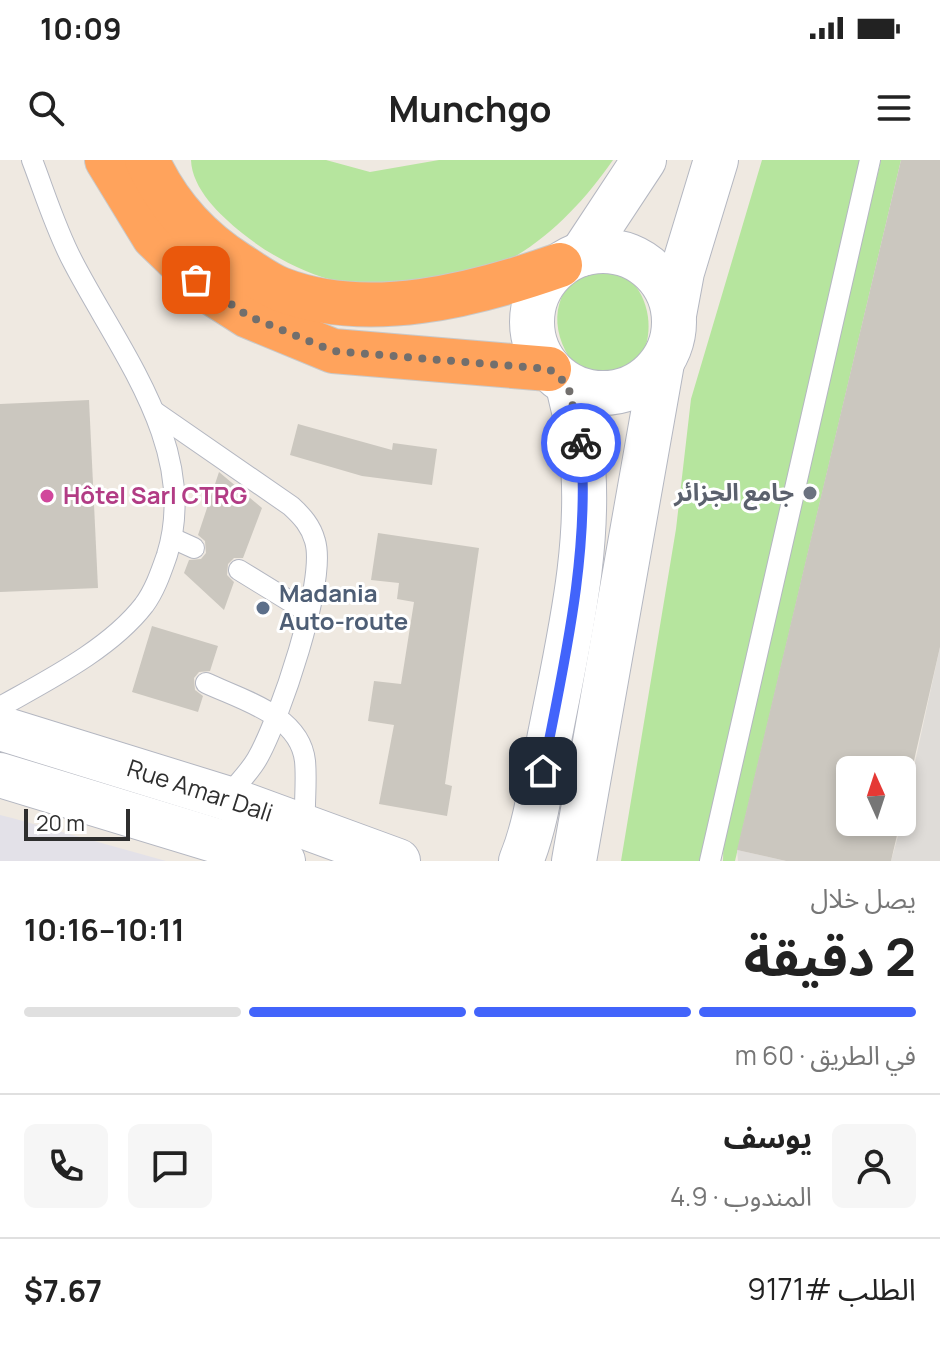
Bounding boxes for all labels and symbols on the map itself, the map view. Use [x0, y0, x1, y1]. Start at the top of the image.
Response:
pin [162, 246, 230, 314]
courier [541, 403, 621, 483]
place label: جامع الجزائر [673, 475, 794, 511]
place label: Hôtel Sarl CTRG [63, 478, 247, 511]
marker: جامع الجزائر [801, 484, 819, 502]
marker: Hôtel Sarl CTRG [38, 487, 56, 505]
place label: Madania Auto-route [279, 576, 408, 637]
marker: Madania Auto-route [254, 599, 272, 617]
pin [509, 737, 577, 805]
street label: Rue Amar Dali [123, 751, 277, 829]
north arrow [836, 756, 916, 836]
scale bar [24, 805, 130, 841]

